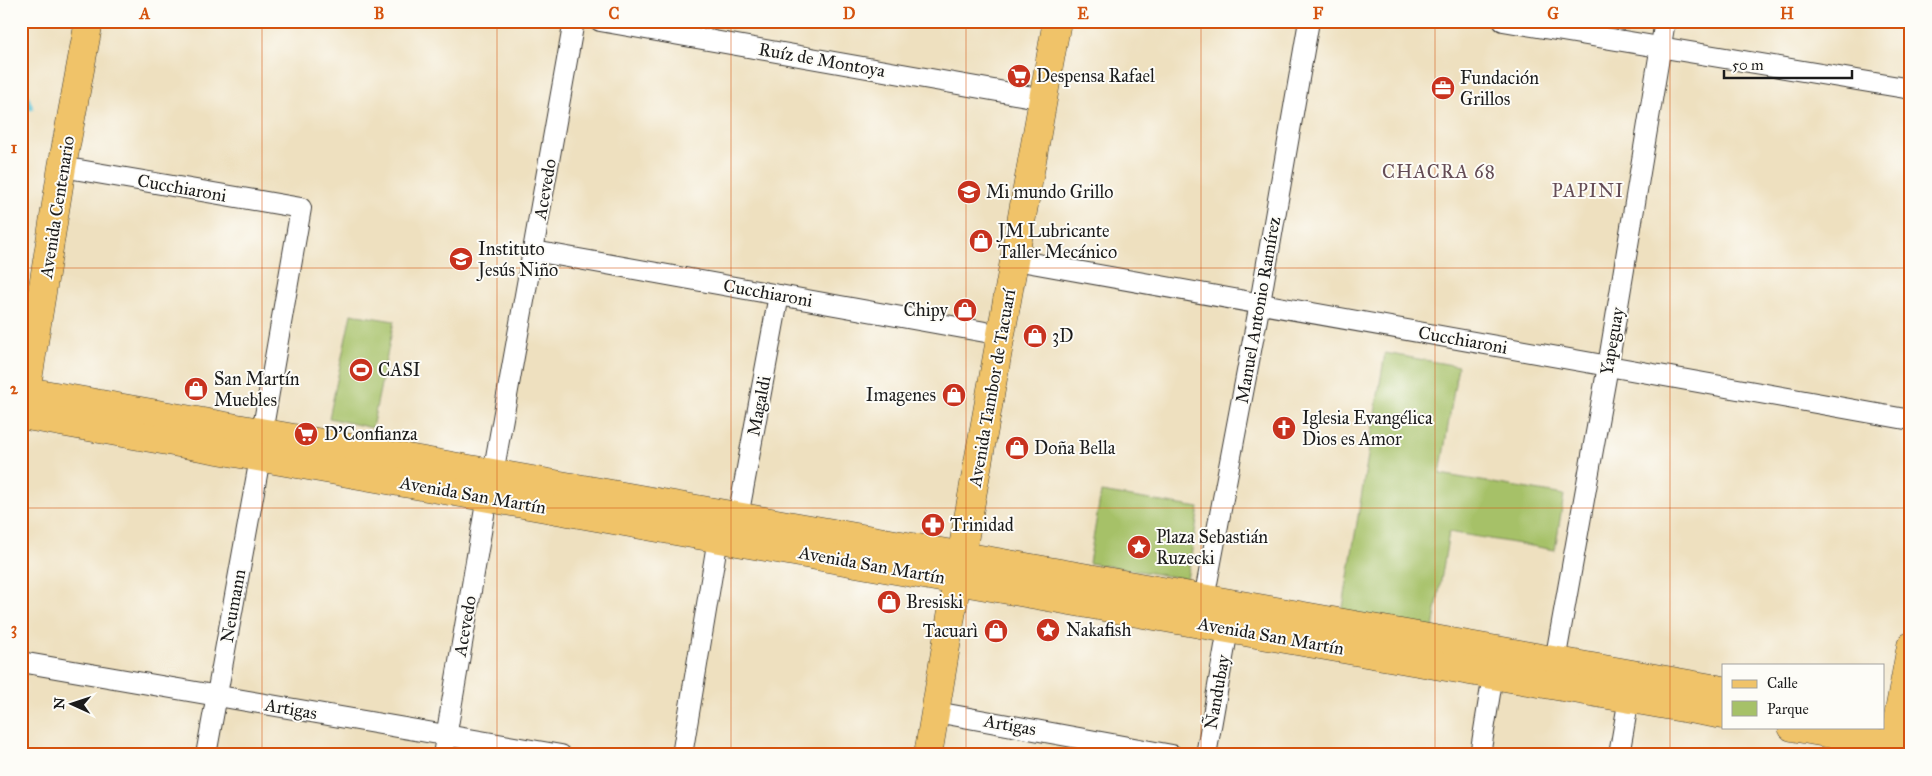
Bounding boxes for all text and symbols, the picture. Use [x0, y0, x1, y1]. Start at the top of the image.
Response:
text: A [139, 4, 151, 23]
text: B [374, 4, 384, 23]
text: C [609, 4, 620, 23]
text: D [843, 4, 856, 23]
text: E [1077, 4, 1089, 23]
text: F [1313, 4, 1324, 23]
text: G [1547, 4, 1559, 23]
text: H [1780, 4, 1794, 23]
street label: Ruíz de Montoya [757, 38, 887, 82]
scale bar [1724, 48, 1852, 80]
text: 50 m [1732, 56, 1764, 74]
supermarket icon: Despensa Rafael [1006, 63, 1032, 89]
place label: Despensa Rafael [1036, 65, 1155, 87]
place label: Fundación Grillos [1460, 67, 1539, 110]
office icon: Fundación Grillos [1430, 75, 1456, 101]
street label: Avenida Centenario [35, 134, 79, 281]
text: 1 [11, 138, 18, 157]
street label: Acevedo [529, 157, 561, 222]
district label: CHACRA 68 [1382, 160, 1496, 183]
street label: Cucchiaroni [136, 169, 228, 207]
school or university icon: Mi mundo Grillo [956, 179, 982, 205]
district label: PAPINI [1552, 179, 1624, 202]
place label: Mi mundo Grillo [986, 181, 1114, 203]
street label: Manuel Antonio Ramírez [1231, 215, 1285, 405]
place label: JM Lubricante Taller Mecánico [996, 220, 1117, 263]
shop icon: JM Lubricante Taller Mecánico [968, 228, 994, 254]
place label: Instituto Jesús Niño [476, 238, 558, 282]
school or university icon: Instituto Jesús Niño [448, 246, 474, 272]
street label: Cucchiaroni [722, 274, 814, 312]
street label: Avenida Tambor de Tacuarí [964, 286, 1020, 490]
shop icon: Chipy [952, 297, 978, 323]
place label: Chipy [903, 299, 949, 321]
street label: Yapeguay [1595, 305, 1630, 377]
street label: Cucchiaroni [1417, 321, 1509, 359]
shop icon: 3D [1022, 323, 1048, 349]
place label: 3D [1052, 325, 1073, 347]
sports icon: CASI [348, 357, 374, 383]
place label: CASI [378, 359, 421, 381]
place label: San Martín Muebles [214, 368, 300, 411]
street label: Magaldi [742, 374, 777, 438]
shop icon: San Martín Muebles [183, 376, 209, 402]
text: 2 [10, 379, 19, 398]
shop icon: Imagenes [941, 382, 967, 408]
place label: Imagenes [866, 384, 936, 407]
place label: Iglesia Evangélica Dios es Amor [1302, 407, 1433, 450]
church icon: Iglesia Evangélica Dios es Amor [1271, 415, 1297, 441]
supermarket icon: D'Confianza [293, 421, 319, 447]
place label: D'Confianza [324, 423, 418, 445]
shop icon: Doña Bella [1004, 435, 1030, 461]
place label: Doña Bella [1034, 437, 1116, 459]
street label: Avenida San Martín [397, 471, 548, 519]
pharmacy icon: Trinidad [920, 512, 946, 538]
place label: Trinidad [950, 514, 1014, 536]
place label: Plaza Sebastián Ruzecki [1156, 526, 1268, 569]
place icon: Plaza Sebastián Ruzecki [1126, 534, 1152, 560]
street label: Avenida San Martín [796, 541, 947, 589]
street label: Neumann [216, 567, 250, 644]
shop icon: Bresiski [876, 589, 902, 615]
place label: Bresiski [906, 591, 963, 613]
street label: Acevedo [449, 594, 481, 659]
street label: Avenida San Martín [1195, 612, 1346, 660]
place icon: Nakafish [1035, 617, 1061, 643]
shop icon: Tacuarì [983, 618, 1009, 644]
text: 3 [11, 619, 17, 639]
place label: Nakafish [1066, 619, 1131, 641]
place label: Tacuarì [923, 620, 978, 642]
street label: Ñandubay [1199, 652, 1234, 731]
legend [1722, 664, 1884, 728]
text: Calle [1767, 674, 1798, 692]
north arrow [48, 678, 98, 728]
street label: Artigas [262, 693, 319, 725]
text: N [51, 697, 68, 710]
text: Parque [1767, 700, 1809, 719]
street label: Artigas [981, 709, 1038, 741]

